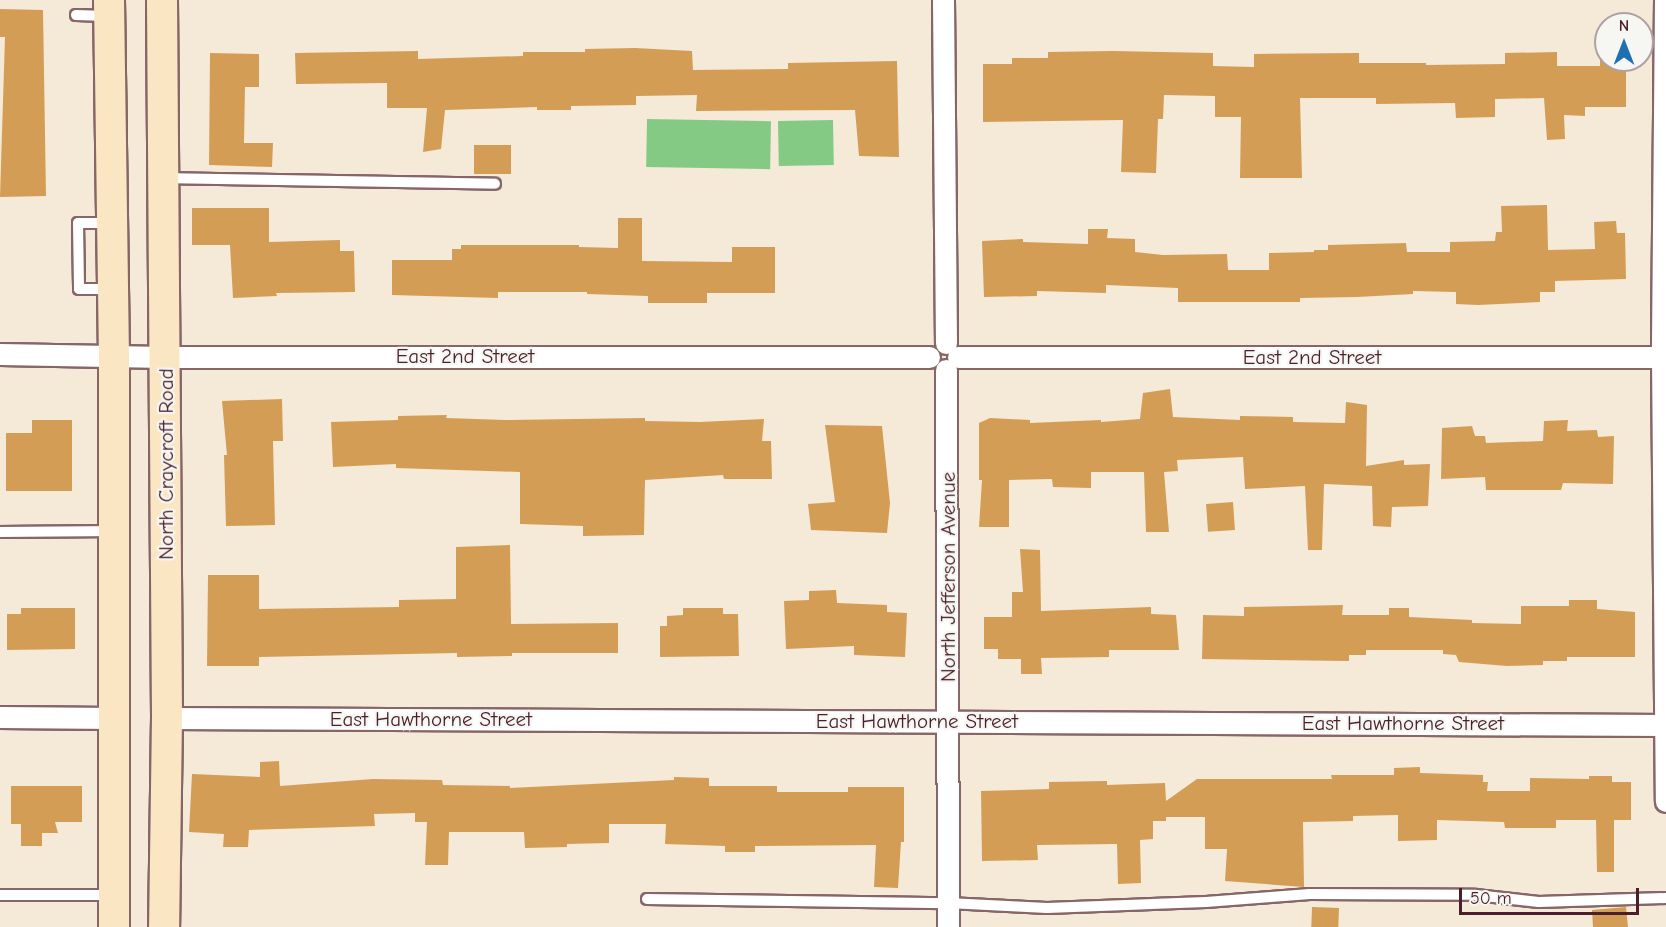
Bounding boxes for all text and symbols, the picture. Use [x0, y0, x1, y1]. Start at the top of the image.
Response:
north arrow [1594, 12, 1654, 72]
text: N [1619, 17, 1629, 35]
street label: East 2nd Street [396, 343, 534, 369]
street label: East 2nd Street [1243, 344, 1381, 370]
street label: North Craycroft Road [153, 368, 179, 560]
street label: North Jefferson Avenue [935, 472, 961, 682]
street label: East Hawthorne Street [330, 706, 532, 732]
street label: East Hawthorne Street [816, 708, 1018, 734]
street label: East Hawthorne Street [1302, 710, 1504, 736]
scale bar [1462, 876, 1642, 914]
text: 50 m [1470, 888, 1512, 909]

